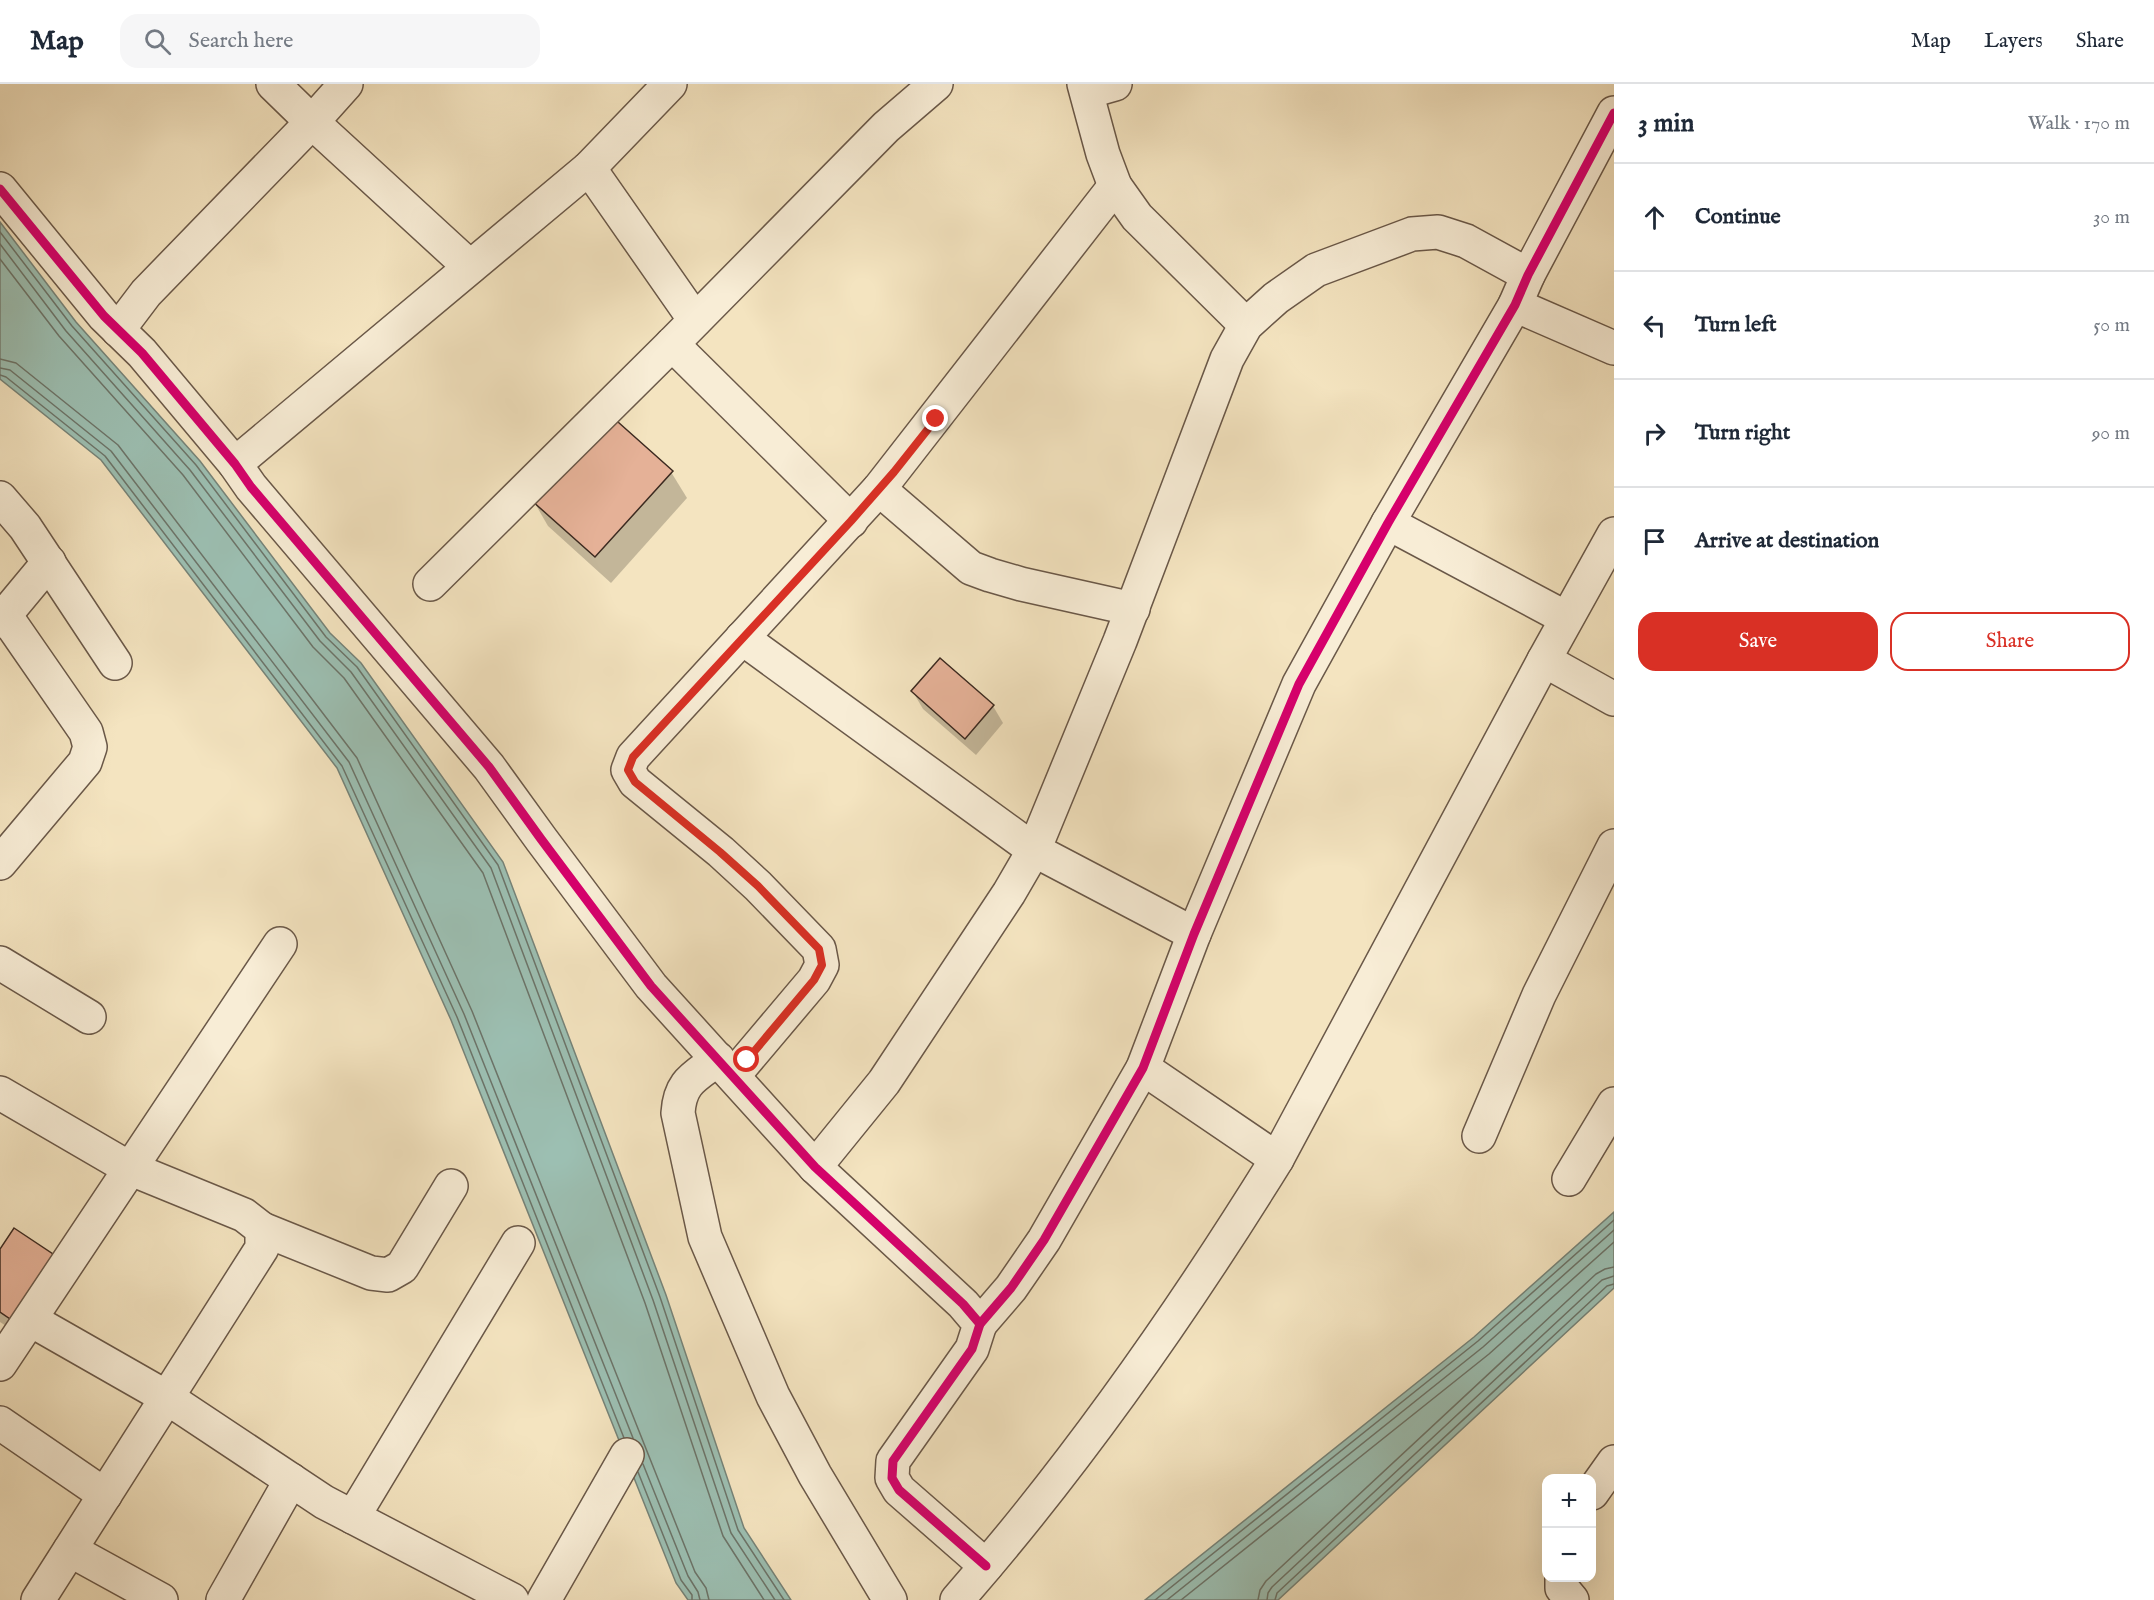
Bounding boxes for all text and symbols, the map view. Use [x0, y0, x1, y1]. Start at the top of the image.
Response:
search box [120, 14, 540, 68]
text: Map [30, 24, 84, 59]
icon: search [141, 25, 174, 58]
text: Search here [189, 27, 293, 55]
text: Map [1911, 28, 1951, 55]
text: Layers [1984, 28, 2043, 55]
text: Share [2076, 28, 2124, 55]
text: 3 min [1638, 107, 1694, 140]
text: Walk · 170 m [2028, 111, 2130, 136]
icon: ahead [1638, 201, 1671, 234]
text: Continue [1695, 203, 1781, 231]
text: 30 m [2093, 205, 2130, 230]
icon: left [1638, 309, 1671, 342]
text: Turn left [1695, 311, 1777, 339]
text: 50 m [2093, 313, 2130, 338]
route end [922, 405, 948, 431]
icon: right [1638, 417, 1671, 450]
text: Turn right [1695, 419, 1790, 447]
text: 90 m [2092, 421, 2130, 446]
icon: arrive [1638, 525, 1671, 558]
text: Arrive at destination [1695, 527, 1879, 555]
button: Save [1638, 612, 1878, 671]
button: Share [1890, 612, 2130, 671]
route start [733, 1046, 759, 1072]
map controls [1542, 1474, 1596, 1582]
button: + [1542, 1474, 1596, 1528]
button: − [1542, 1528, 1596, 1582]

